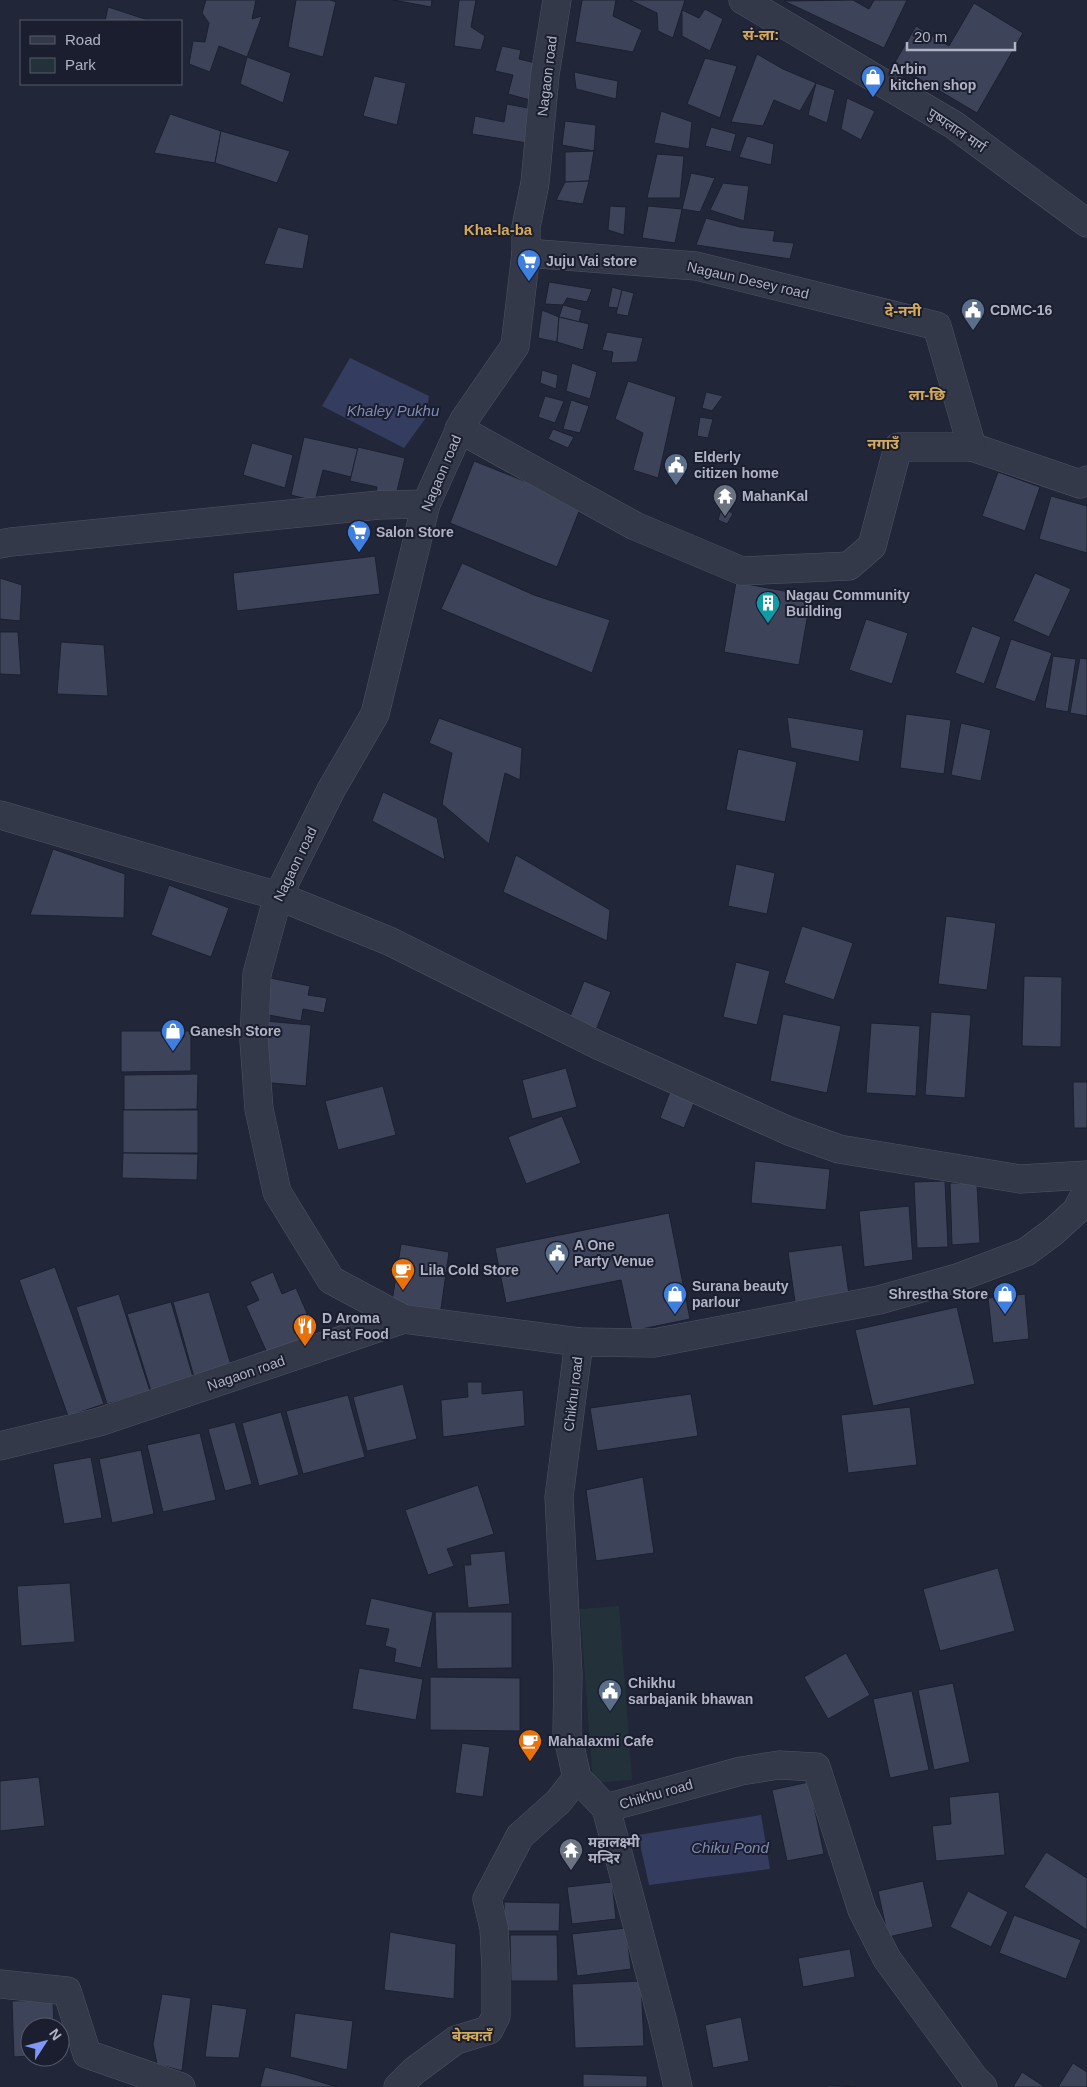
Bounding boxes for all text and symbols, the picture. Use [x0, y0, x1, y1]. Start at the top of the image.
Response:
legend [20, 20, 182, 85]
scale bar [907, 20, 1014, 52]
district label: सं-ला: [743, 26, 779, 43]
text: 20 m [914, 28, 947, 45]
text: Road [65, 31, 101, 48]
street label: Nagaon road [534, 35, 560, 117]
text: Park [65, 56, 96, 73]
place label: Arbin kitchen shop [890, 61, 976, 93]
shop icon: Arbin kitchen shop [860, 64, 886, 98]
street label: पुष्पलाल मार्ग [924, 105, 990, 158]
district label: Kha-la-ba [464, 221, 533, 238]
supermarket icon: Juju Vai store [516, 248, 542, 282]
place label: Juju Vai store [546, 253, 637, 269]
street label: Nagaun Desey road [686, 258, 810, 302]
public building icon: CDMC-16 [960, 297, 986, 331]
district label: दे-ननी [885, 302, 922, 319]
place label: CDMC-16 [990, 302, 1052, 318]
district label: ला-छि [909, 386, 946, 403]
water label: Khaley Pukhu [347, 402, 440, 419]
street label: Nagaon road [418, 433, 464, 513]
district label: नगाउँ [867, 435, 899, 452]
place label: Elderly citizen home [694, 449, 779, 481]
public building icon: Elderly citizen home [663, 452, 689, 486]
temple icon: MahanKal [712, 483, 738, 517]
place label: MahanKal [742, 488, 808, 504]
supermarket icon: Salon Store [346, 519, 372, 553]
place label: Salon Store [376, 524, 454, 540]
place label: Nagau Community Building [786, 587, 910, 619]
building icon: Nagau Community Building [755, 590, 781, 624]
street label: Nagaon road [270, 824, 320, 904]
shop icon: Ganesh Store [160, 1018, 186, 1052]
place label: Ganesh Store [190, 1023, 281, 1039]
place label: A One Party Venue [574, 1237, 654, 1269]
public building icon: A One Party Venue [544, 1240, 570, 1274]
cafe icon: Lila Cold Store [390, 1257, 416, 1291]
place label: Lila Cold Store [420, 1262, 519, 1278]
place label: Surana beauty parlour [692, 1278, 789, 1310]
shop icon: Surana beauty parlour [662, 1281, 688, 1315]
shop icon: Shrestha Store [992, 1281, 1018, 1315]
place label: Shrestha Store [888, 1286, 988, 1302]
place label: D Aroma Fast Food [322, 1310, 389, 1342]
restaurant icon: D Aroma Fast Food [292, 1313, 318, 1347]
street label: Nagaon road [205, 1352, 287, 1394]
street label: Chikhu road [560, 1356, 586, 1432]
place label: Chikhu sarbajanik bhawan [628, 1675, 753, 1707]
public building icon: Chikhu sarbajanik bhawan [597, 1678, 623, 1712]
cafe icon: Mahalaxmi Cafe [517, 1728, 543, 1762]
place label: Mahalaxmi Cafe [548, 1733, 654, 1749]
street label: Chikhu road [618, 1776, 694, 1812]
place label: महालक्ष्मी मन्दिर [588, 1834, 641, 1866]
temple icon: महालक्ष्मी मन्दिर [558, 1837, 584, 1871]
water label: Chiku Pond [691, 1839, 769, 1856]
north arrow [20, 2017, 70, 2067]
text: N [46, 2026, 65, 2043]
district label: बेक्वःतँ [452, 2027, 493, 2044]

